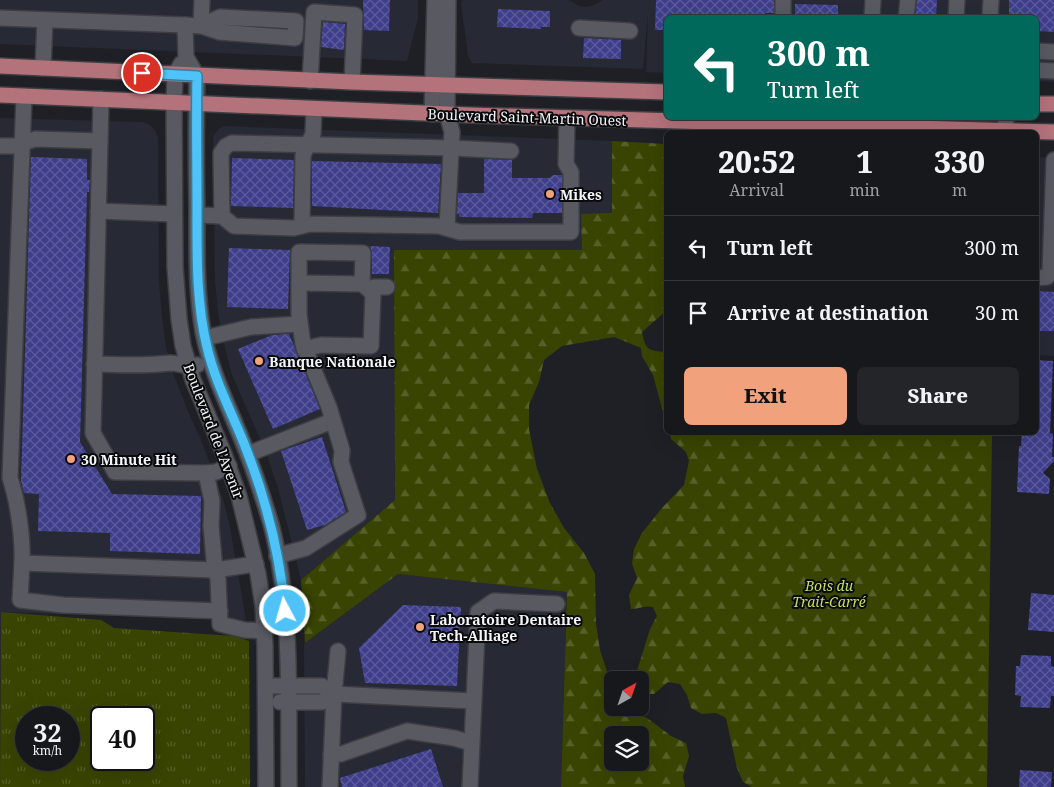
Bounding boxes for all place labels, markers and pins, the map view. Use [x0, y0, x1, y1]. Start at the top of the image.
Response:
pin [121, 52, 163, 94]
place label: Mikes [560, 185, 602, 204]
marker: Mikes [544, 188, 556, 200]
place label: Banque Nationale [269, 352, 396, 371]
marker: Banque Nationale [253, 355, 265, 367]
place label: 30 Minute Hit [81, 450, 177, 469]
marker: 30 Minute Hit [65, 453, 77, 465]
place label: Laboratoire Dentaire Tech-Alliage [430, 610, 581, 645]
marker: Laboratoire Dentaire Tech-Alliage [414, 621, 426, 633]

